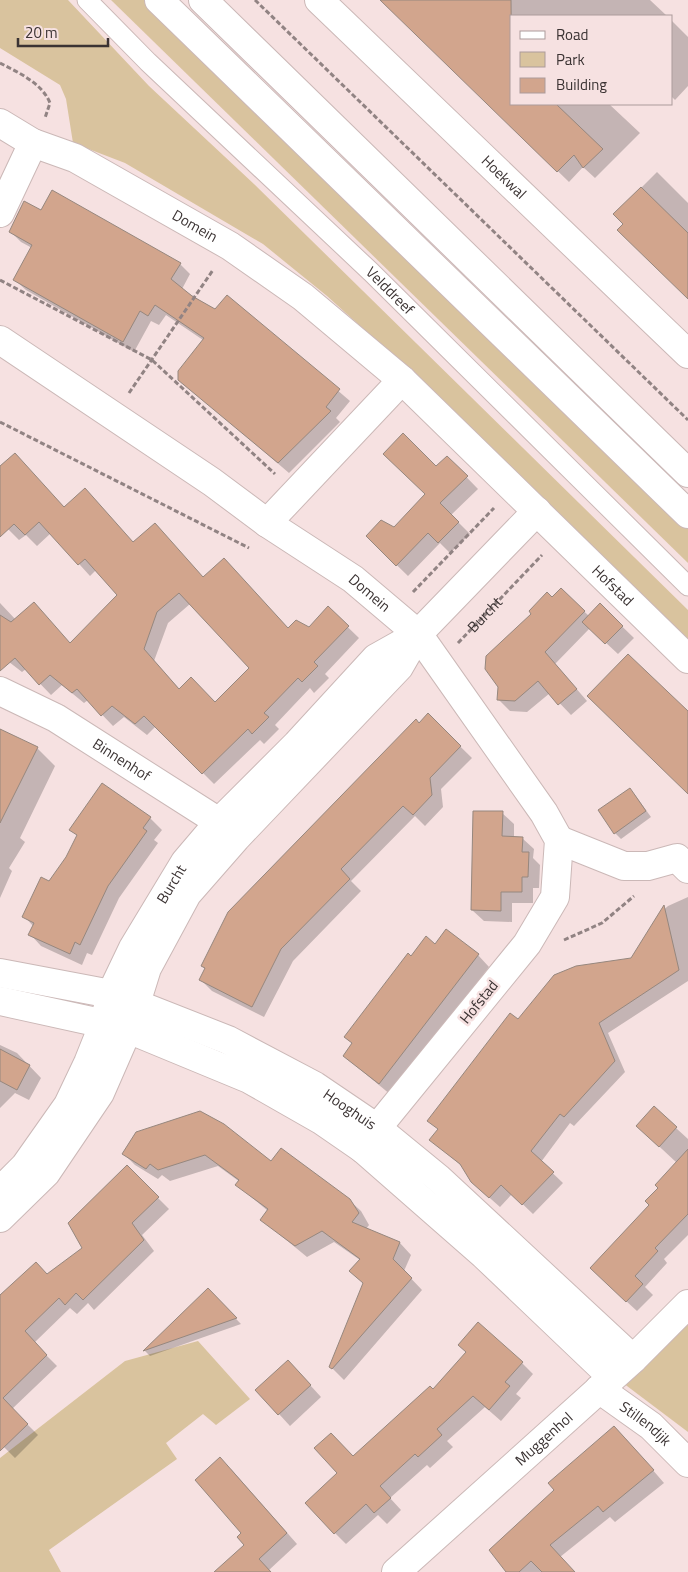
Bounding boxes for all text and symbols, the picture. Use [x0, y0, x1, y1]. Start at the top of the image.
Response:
scale bar [18, 15, 108, 47]
legend [510, 15, 673, 105]
text: 20 m [25, 21, 58, 44]
text: Road [556, 23, 588, 46]
text: Park [556, 48, 585, 71]
text: Building [556, 73, 607, 96]
street label: Hoekwal [476, 149, 532, 204]
street label: Domein [168, 203, 222, 248]
street label: Velddreef [361, 261, 420, 320]
street label: Hofstad [587, 559, 639, 611]
street label: Domein [344, 568, 396, 617]
street label: Burcht [462, 591, 508, 638]
street label: Binnenhof [88, 732, 156, 787]
street label: Burcht [150, 859, 192, 908]
street label: Hofstad [454, 975, 503, 1029]
street label: Hooghuis [319, 1083, 381, 1135]
street label: Stillendijk [615, 1395, 677, 1451]
street label: Muggenhol [510, 1406, 578, 1471]

